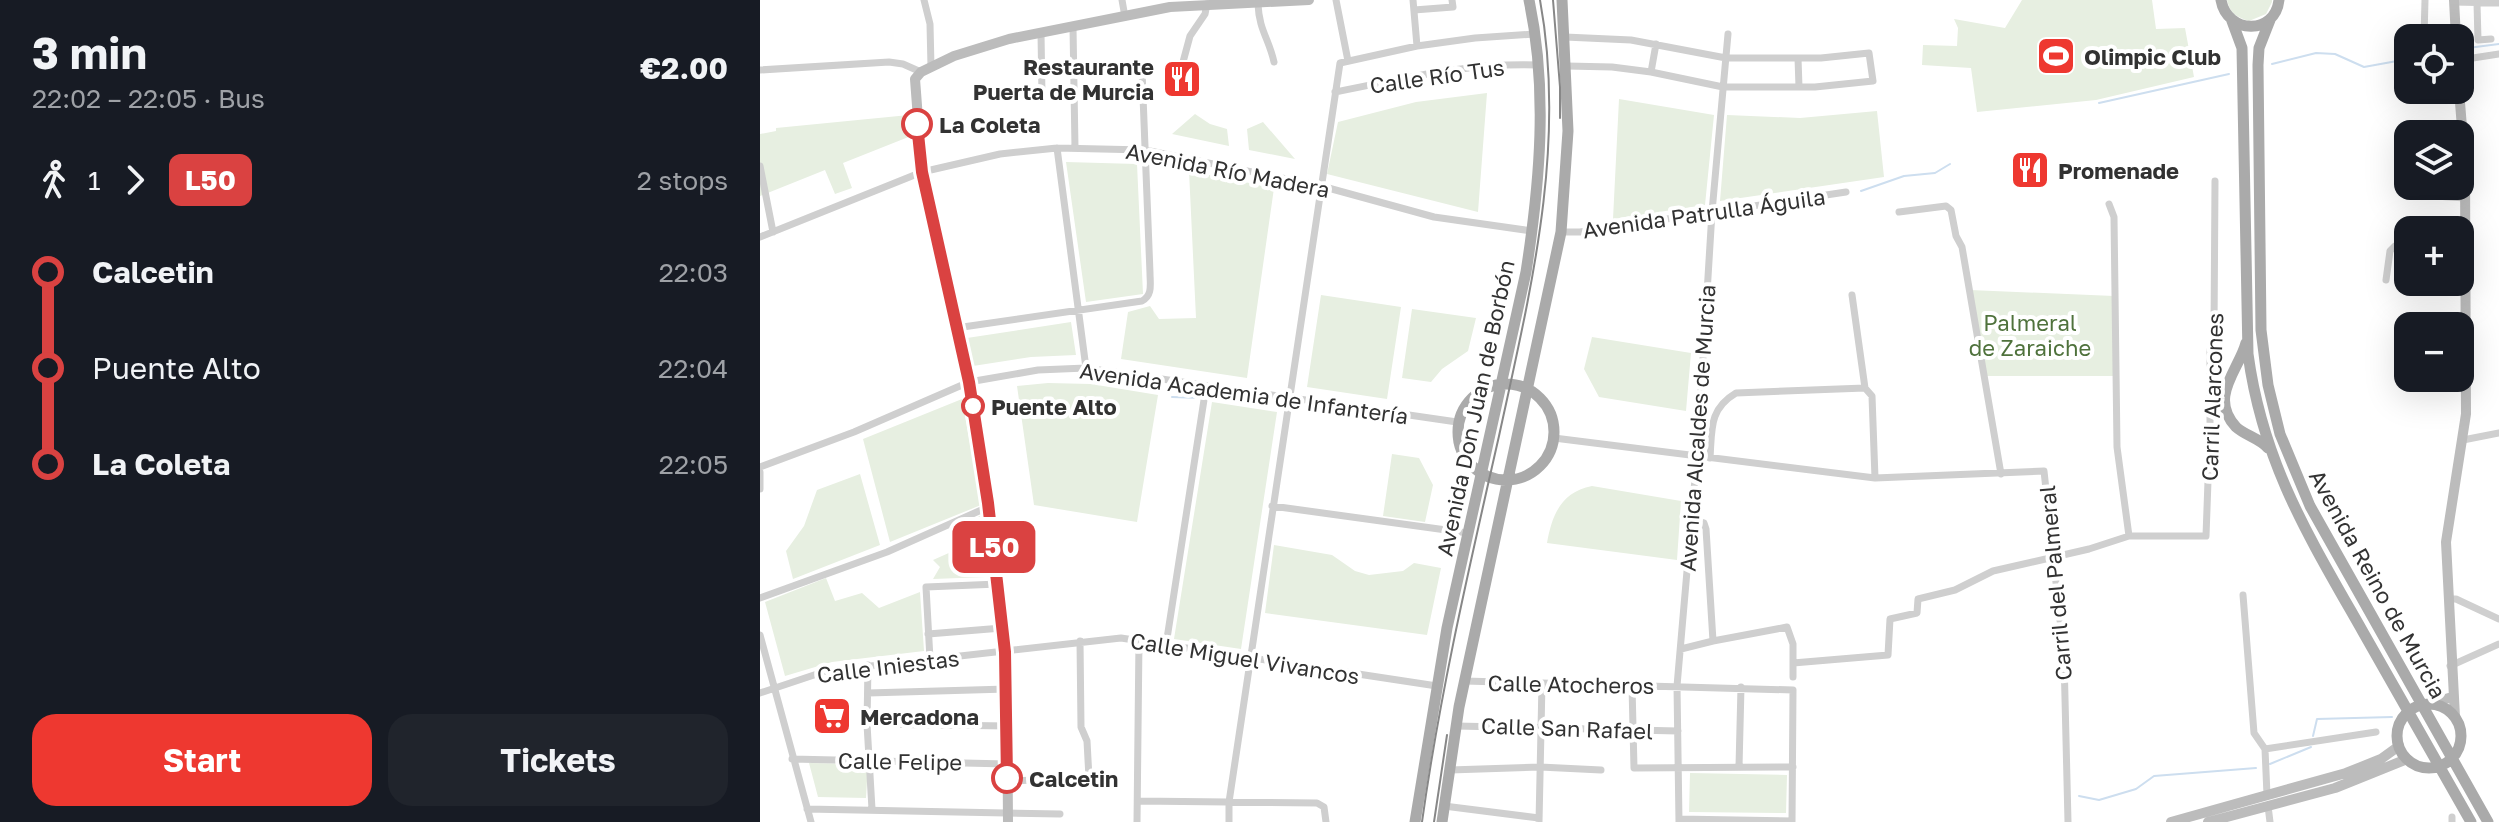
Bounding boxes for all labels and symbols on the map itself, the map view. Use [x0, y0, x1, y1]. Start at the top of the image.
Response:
sports icon: Olimpic Club [2035, 35, 2077, 77]
place label: Olimpic Club [2084, 43, 2221, 70]
place label: Restaurante Puerta de Murcia [973, 53, 1154, 105]
street label: Calle Río Tus [1368, 53, 1506, 99]
restaurant icon: Restaurante Puerta de Murcia [1161, 58, 1203, 100]
marker: La Coleta [902, 109, 932, 139]
place label: La Coleta [939, 111, 1041, 138]
street label: Avenida Río Madera [1124, 137, 1332, 203]
restaurant icon: Promenade [2009, 149, 2051, 191]
place label: Promenade [2058, 157, 2179, 184]
street label: Avenida Patrulla Águila [1581, 183, 1827, 243]
street label: Avenida Don Juan de Borbón [1430, 257, 1520, 559]
street label: Avenida Alcaldes de Murcia [1674, 284, 1720, 572]
park label: Palmeral de Zaraiche [1969, 309, 2091, 361]
street label: Carril Alarcones [2196, 312, 2228, 482]
street label: Avenida Academia de Infantería [1078, 357, 1410, 429]
place label: Puente Alto [991, 393, 1117, 420]
marker: Puente Alto [962, 395, 984, 417]
street label: Avenida Reino de Murcia [2304, 465, 2452, 703]
street label: Carril del Palmeral [2033, 484, 2077, 682]
line badge: L50 [948, 521, 1040, 573]
street label: Calle Miguel Vivancos [1129, 627, 1361, 689]
street label: Calle Iniestas [815, 644, 961, 688]
street label: Calle Atocheros [1487, 669, 1655, 699]
supermarket icon: Mercadona [811, 695, 853, 737]
place label: Mercadona [860, 703, 979, 730]
street label: Calle San Rafael [1481, 712, 1653, 744]
street label: Calle Felipe [838, 746, 962, 776]
marker: Calcetin [992, 763, 1022, 793]
place label: Calcetin [1029, 765, 1118, 792]

